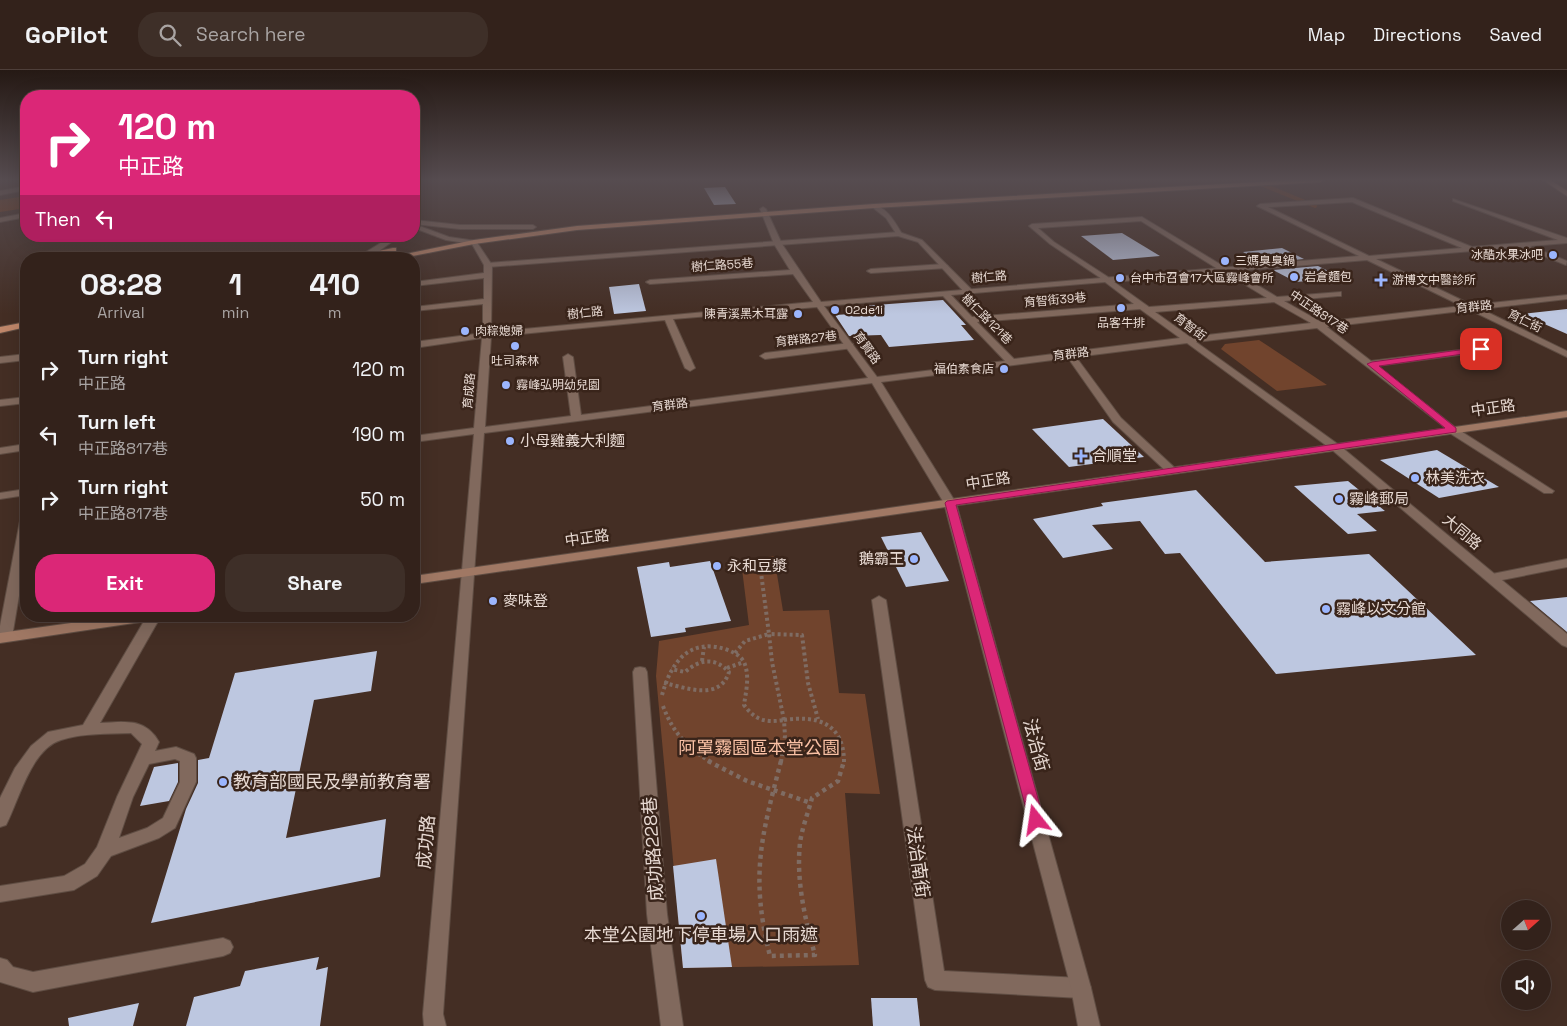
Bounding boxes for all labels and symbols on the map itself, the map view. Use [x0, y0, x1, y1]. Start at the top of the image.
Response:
place label: 冰酷水果冰吧 [1471, 247, 1543, 263]
marker: 冰酷水果冰吧 [1547, 249, 1559, 261]
place label: 三媽臭臭鍋 [1235, 253, 1295, 269]
street label: 樹仁路55巷 [690, 255, 754, 275]
marker: 三媽臭臭鍋 [1219, 255, 1231, 267]
street label: 樹仁路 [970, 267, 1008, 287]
place label: 岩倉麵包 [1304, 269, 1352, 285]
place label: 台中市召會17大區霧峰會所 [1130, 270, 1274, 286]
marker: 岩倉麵包 [1288, 271, 1300, 283]
marker: 台中市召會17大區霧峰會所 [1114, 272, 1126, 284]
place label: 游博文中醫診所 [1392, 272, 1476, 288]
marker: 游博文中醫診所 [1374, 273, 1388, 287]
street label: 中正路817巷 [1287, 287, 1351, 337]
street label: 育智街39巷 [1023, 289, 1087, 311]
street label: 樹仁路121巷 [958, 290, 1016, 348]
street label: 育群路 [1455, 297, 1493, 317]
place label: O2de1i [845, 302, 883, 318]
marker: 品客牛排 [1115, 302, 1127, 314]
street label: 樹仁路 [566, 303, 604, 323]
marker: O2de1i [829, 304, 841, 316]
place label: 陳青溪黑木耳露 [704, 306, 788, 322]
street label: 育仁街 [1505, 306, 1545, 336]
marker: 陳青溪黑木耳露 [792, 308, 804, 320]
street label: 育智街 [1171, 310, 1209, 344]
place label: 品客牛排 [1097, 315, 1145, 331]
place label: 肉粽媳婦 [475, 323, 523, 339]
marker: 肉粽媳婦 [459, 325, 471, 337]
street label: 育群路27巷 [774, 328, 838, 350]
pin [1460, 328, 1502, 370]
street label: 育賢路 [850, 329, 884, 367]
marker: 吐司森林 [509, 340, 521, 352]
street label: 育群路 [1052, 344, 1090, 364]
place label: 吐司森林 [491, 353, 539, 369]
place label: 福伯素食店 [934, 361, 994, 377]
marker: 福伯素食店 [998, 363, 1010, 375]
street label: 育成路 [459, 372, 479, 410]
place label: 霧峰弘明幼兒園 [516, 377, 600, 393]
marker: 霧峰弘明幼兒園 [500, 379, 512, 391]
street label: 育群路 [651, 395, 689, 415]
street label: 中正路 [1469, 395, 1517, 420]
place label: 小母雞義大利麵 [520, 431, 625, 450]
marker: 小母雞義大利麵 [504, 435, 516, 447]
place label: 合順堂 [1092, 446, 1137, 465]
marker: 合順堂 [1074, 449, 1088, 463]
street label: 中正路 [964, 468, 1012, 493]
place label: 林美洗衣 [1425, 468, 1485, 487]
marker: 林美洗衣 [1409, 472, 1421, 484]
place label: 霧峰郵局 [1349, 489, 1409, 508]
marker: 霧峰郵局 [1333, 493, 1345, 505]
street label: 大同路 [1439, 510, 1486, 553]
street label: 中正路 [563, 525, 611, 550]
place label: 鵝霸王 [859, 549, 904, 568]
marker: 鵝霸王 [908, 553, 920, 565]
place label: 永和豆漿 [727, 556, 787, 575]
marker: 永和豆漿 [711, 560, 723, 572]
place label: 麥味登 [503, 591, 548, 610]
marker: 麥味登 [487, 595, 499, 607]
place label: 霧峰以文分館 [1336, 599, 1426, 618]
marker: 霧峰以文分館 [1320, 603, 1332, 615]
street label: 法治街 [1018, 716, 1055, 774]
park label: 阿罩霧園區本堂公園 [678, 736, 840, 759]
place label: 教育部國民及學前教育署 [233, 770, 431, 793]
marker: 教育部國民及學前教育署 [217, 776, 229, 788]
position arrow [1009, 793, 1061, 845]
street label: 成功路228巷 [637, 796, 668, 902]
street label: 成功路 [412, 814, 439, 870]
street label: 法治南街 [902, 825, 935, 899]
north arrow [1501, 900, 1551, 950]
marker: 本堂公園地下停車場入口雨遮 [695, 910, 707, 922]
place label: 本堂公園地下停車場入口雨遮 [584, 923, 818, 946]

